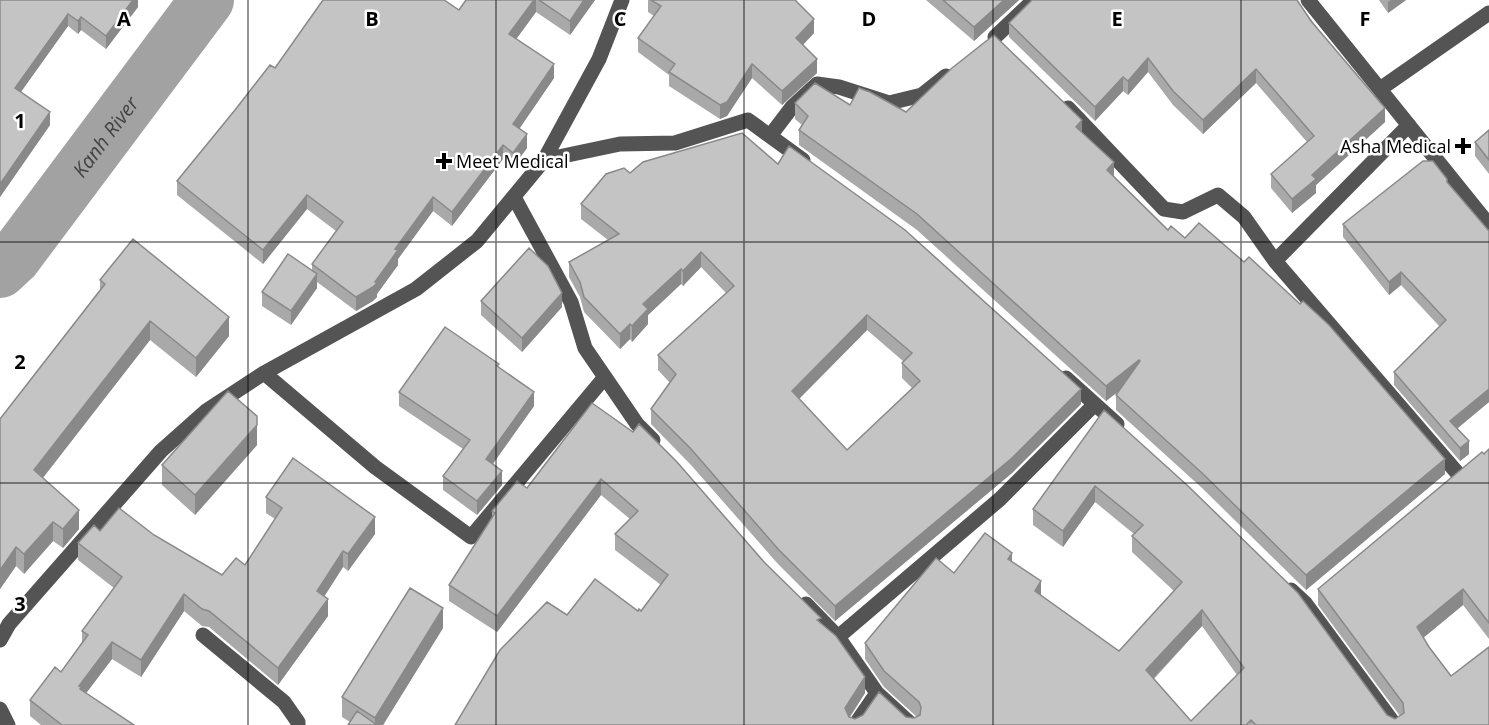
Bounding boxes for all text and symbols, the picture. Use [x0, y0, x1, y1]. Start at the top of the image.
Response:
text: A [117, 5, 131, 32]
text: B [365, 5, 379, 32]
text: C [614, 5, 627, 32]
text: D [862, 5, 876, 32]
text: E [1111, 5, 1123, 32]
text: F [1360, 5, 1370, 32]
water label: Kanh River [66, 90, 145, 182]
text: 1 [14, 107, 26, 134]
place label: Asha Medical [1340, 134, 1451, 158]
marker: Asha Medical [1456, 139, 1470, 153]
place label: Meet Medical [456, 149, 569, 173]
marker: Meet Medical [437, 154, 451, 168]
text: 2 [14, 348, 26, 375]
text: 3 [14, 590, 26, 617]

